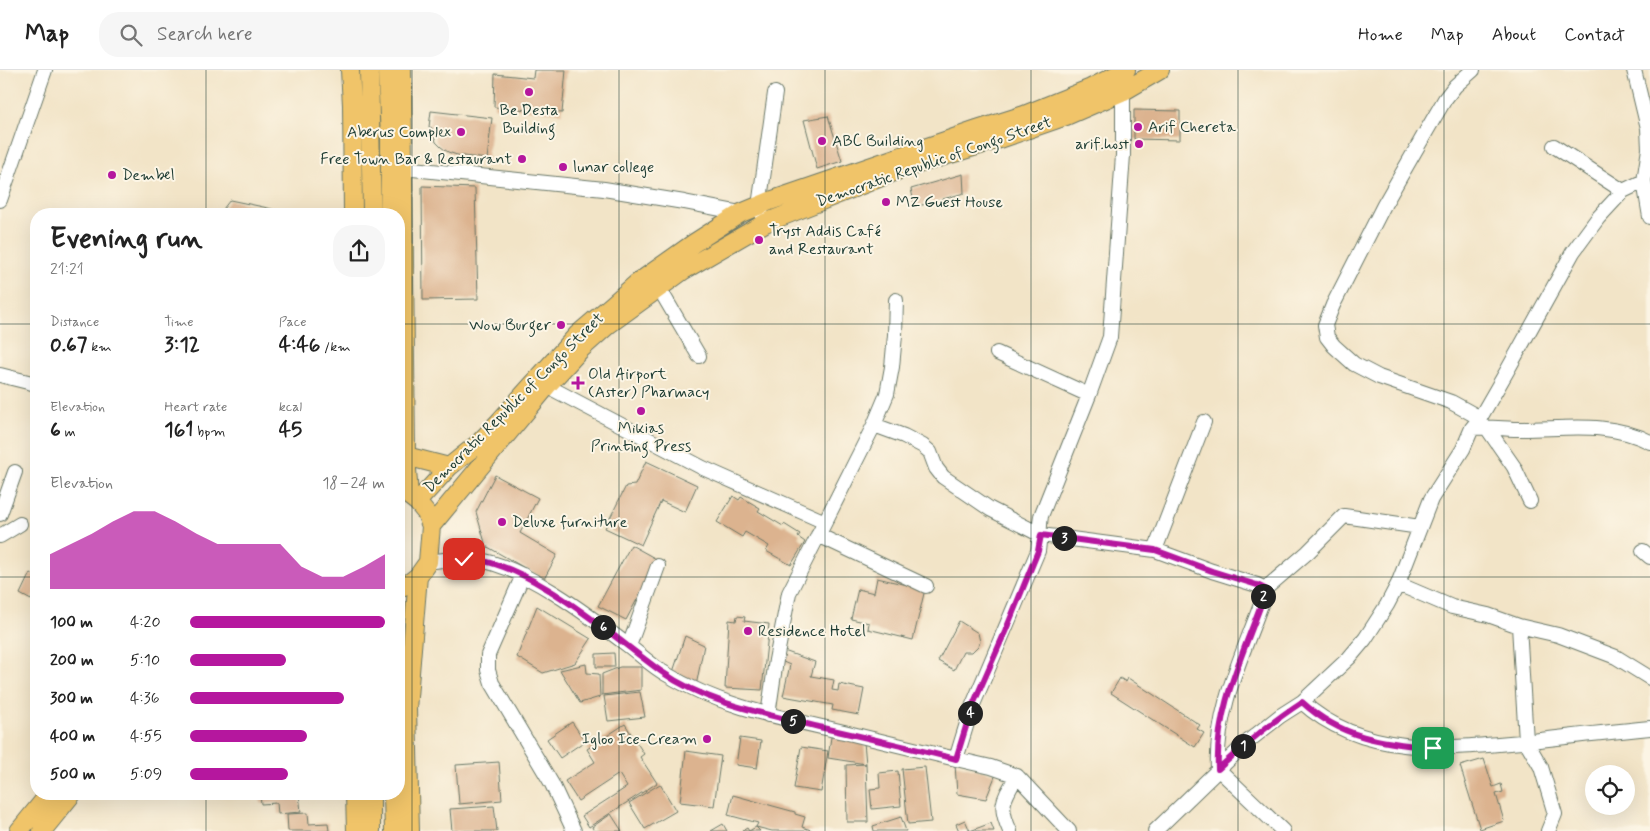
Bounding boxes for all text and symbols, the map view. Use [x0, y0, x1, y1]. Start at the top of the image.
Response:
search box [99, 12, 449, 57]
text: Map [25, 19, 69, 50]
icon: search [117, 21, 145, 49]
text: Search here [157, 22, 253, 47]
text: Home [1358, 23, 1403, 47]
text: Map [1431, 23, 1464, 47]
text: About [1492, 23, 1536, 47]
text: Contact [1564, 23, 1625, 47]
marker: Be Desta Building [523, 86, 535, 98]
place label: Be Desta Building [500, 100, 558, 140]
street label: Democratic Republic of Congo Street [814, 112, 1055, 213]
place label: Arif Chereta [1148, 117, 1236, 138]
marker: Arif Chereta [1132, 121, 1144, 133]
place label: Aberus Complex [347, 122, 451, 143]
marker: Aberus Complex [455, 126, 467, 138]
place label: ABC Building [832, 131, 923, 152]
place label: arif.host [1075, 134, 1129, 155]
marker: ABC Building [816, 135, 828, 147]
marker: arif.host [1133, 138, 1145, 150]
place label: Free Town Bar & Restaurant [320, 149, 512, 170]
marker: Free Town Bar & Restaurant [516, 153, 528, 165]
place label: lunar college [573, 157, 654, 178]
marker: lunar college [557, 161, 569, 173]
place label: Dembel [122, 165, 175, 186]
marker: Dembel [106, 169, 118, 181]
place label: MZ Guest House [896, 192, 1003, 213]
marker: MZ Guest House [880, 196, 892, 208]
text: Evening run [50, 221, 203, 258]
place label: Tryst Addis Café and Restaurant [769, 221, 881, 260]
button: share [333, 225, 385, 277]
marker: Tryst Addis Café and Restaurant [753, 234, 765, 246]
text: 21:21 [50, 259, 84, 280]
street label: Democratic Republic of Congo Street [419, 308, 610, 499]
text: Distance [50, 313, 99, 331]
text: Time [164, 313, 194, 331]
text: Pace [279, 313, 307, 331]
place label: Wow Burger [469, 315, 552, 337]
marker: Wow Burger [555, 319, 567, 331]
text: 0.67 [50, 331, 87, 359]
text: 3:12 [164, 331, 200, 359]
text: 4:46 [279, 331, 320, 359]
text: km [87, 338, 112, 356]
text: /km [320, 338, 351, 356]
place label: Old Airport (Aster) Pharmacy [588, 364, 709, 403]
marker: Old Airport (Aster) Pharmacy [572, 377, 584, 389]
text: Elevation [50, 398, 105, 416]
text: Heart rate [164, 398, 227, 416]
text: kcal [279, 398, 302, 416]
marker: Mikias Printing Press [635, 405, 647, 417]
text: 6 [50, 416, 61, 444]
text: 161 [164, 416, 194, 444]
text: 45 [279, 416, 302, 444]
place label: Mikias Printing Press [591, 418, 691, 458]
text: m [61, 423, 76, 441]
text: bpm [194, 423, 225, 441]
text: Elevation [50, 473, 113, 494]
text: 18–24 m [322, 473, 385, 494]
place label: Deluxe furniture [512, 512, 627, 533]
marker: Deluxe furniture [496, 516, 508, 528]
pin: 3 [1052, 526, 1076, 550]
text: 3 [1061, 529, 1068, 547]
pin [443, 538, 485, 580]
icon: check [450, 545, 478, 573]
pin: 2 [1250, 584, 1276, 608]
text: 2 [1260, 587, 1267, 605]
text: 100 m [50, 612, 93, 633]
text: 4:20 [130, 612, 161, 633]
pin: 6 [590, 614, 616, 640]
text: 6 [600, 618, 607, 636]
place label: Residence Hotel [758, 621, 866, 642]
marker: Residence Hotel [742, 625, 754, 637]
text: 200 m [50, 650, 94, 671]
text: 5:10 [130, 650, 160, 671]
text: 300 m [50, 688, 93, 709]
text: 4:36 [130, 688, 160, 709]
pin: 4 [958, 700, 982, 726]
text: 4 [966, 704, 975, 722]
pin: 5 [780, 708, 806, 734]
text: 5 [789, 712, 798, 730]
text: 400 m [50, 726, 95, 747]
text: 4:55 [130, 726, 162, 747]
pin [1412, 727, 1454, 769]
place label: Igloo Ice-Cream [582, 729, 697, 750]
marker: Igloo Ice-Cream [701, 733, 713, 745]
pin: 1 [1230, 734, 1256, 758]
icon: arrive [1419, 734, 1447, 762]
text: 1 [1240, 737, 1247, 755]
text: 500 m [50, 764, 95, 785]
text: 5:09 [130, 764, 162, 785]
map controls [1585, 765, 1635, 815]
button: locate [1585, 765, 1635, 815]

